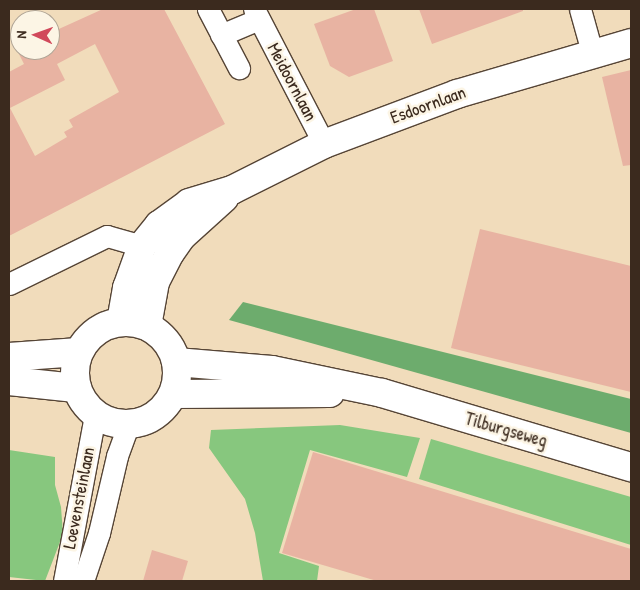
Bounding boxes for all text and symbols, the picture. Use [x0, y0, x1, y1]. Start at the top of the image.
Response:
north arrow [10, 10, 60, 60]
text: N [11, 30, 30, 39]
street label: Meidoornlaan [262, 39, 322, 125]
street label: Esdoornlaan [387, 81, 469, 129]
street label: Tilburgseweg [462, 408, 550, 452]
street label: Loevensteinlaan [59, 445, 99, 551]

